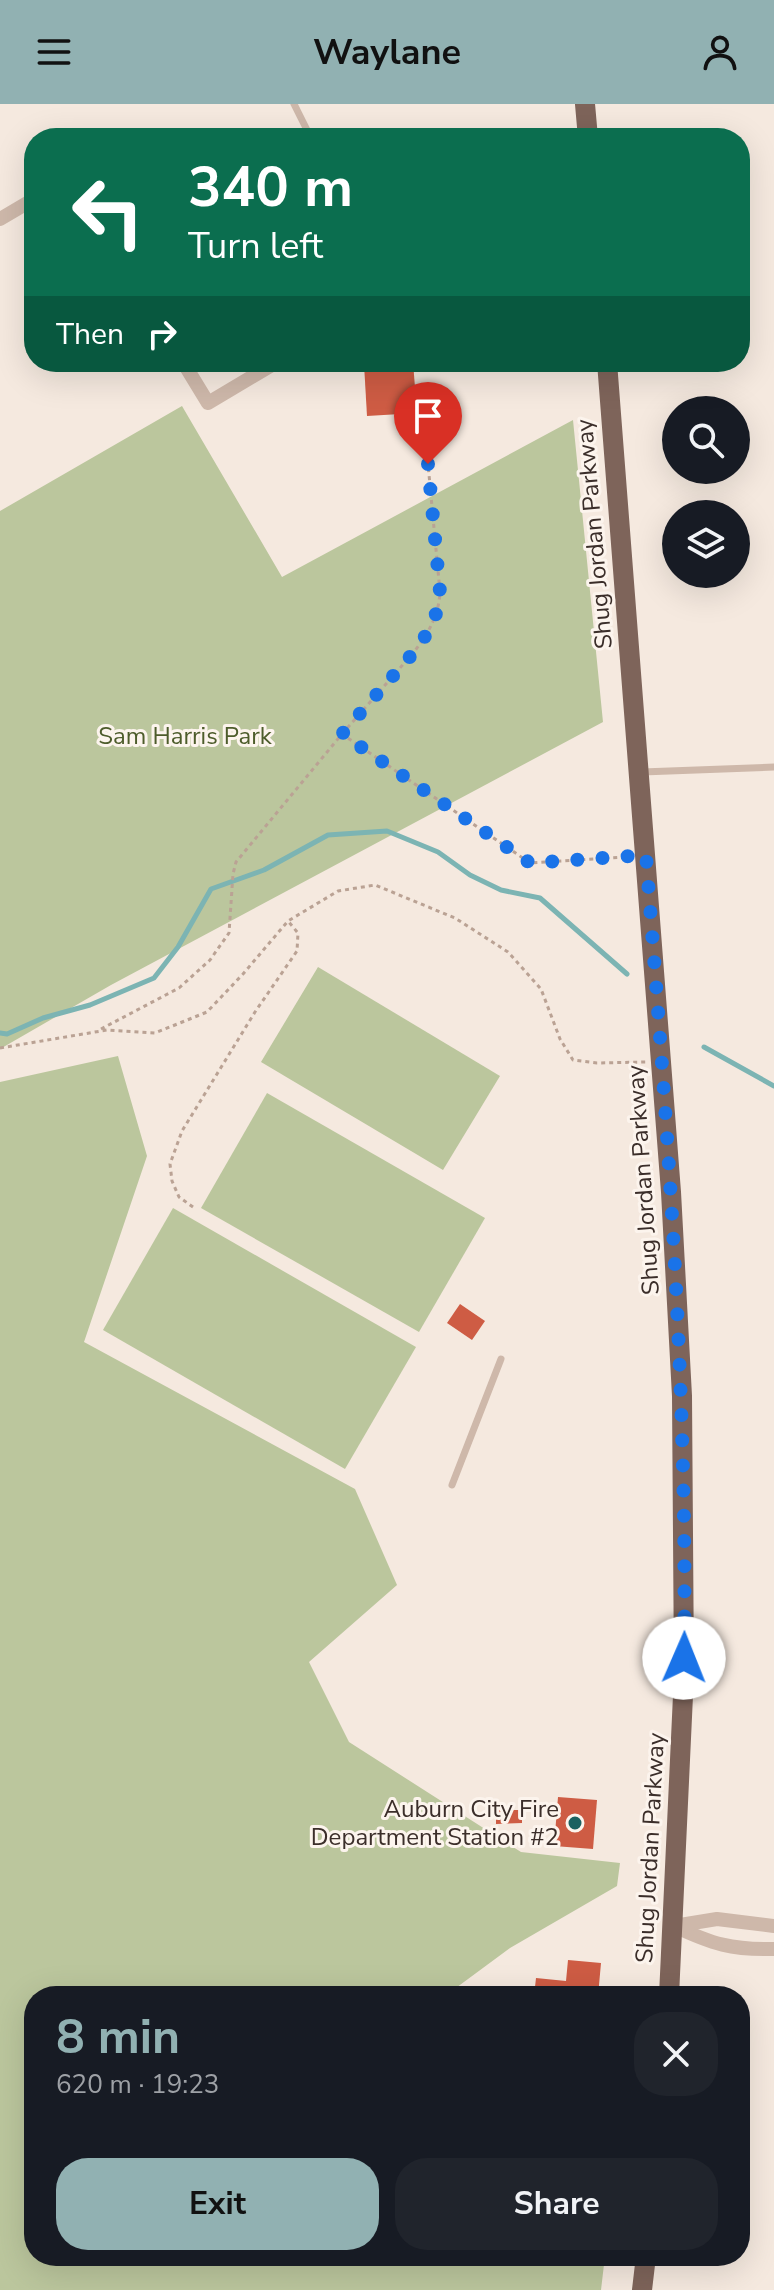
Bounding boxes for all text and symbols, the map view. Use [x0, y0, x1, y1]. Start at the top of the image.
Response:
text: Waylane [313, 28, 461, 77]
icon: menu [32, 30, 76, 74]
icon: person [698, 30, 742, 74]
text: 340 m [188, 149, 353, 226]
icon: left [56, 160, 160, 264]
text: Turn left [188, 222, 323, 271]
icon: right [140, 312, 184, 356]
text: Then [56, 314, 124, 355]
pin [394, 382, 462, 464]
icon: arrive [406, 394, 450, 438]
map controls [662, 396, 750, 588]
button: search [662, 396, 750, 484]
street label: Shug Jordan Parkway [568, 417, 620, 650]
button: layers [662, 500, 750, 588]
park label: Sam Harris Park [98, 720, 273, 752]
street label: Shug Jordan Parkway [619, 1063, 667, 1296]
position arrow [642, 1616, 726, 1700]
street label: Shug Jordan Parkway [628, 1731, 672, 1964]
place label: Auburn City Fire Department Station #2 [311, 1793, 559, 1853]
marker: Auburn City Fire Department Station #2 [566, 1814, 584, 1832]
text: 8 min [56, 2004, 180, 2070]
button: close [634, 2012, 718, 2096]
text: 620 m · 19:23 [56, 2067, 219, 2102]
button: Exit [56, 2158, 379, 2250]
button: Share [395, 2158, 718, 2250]

